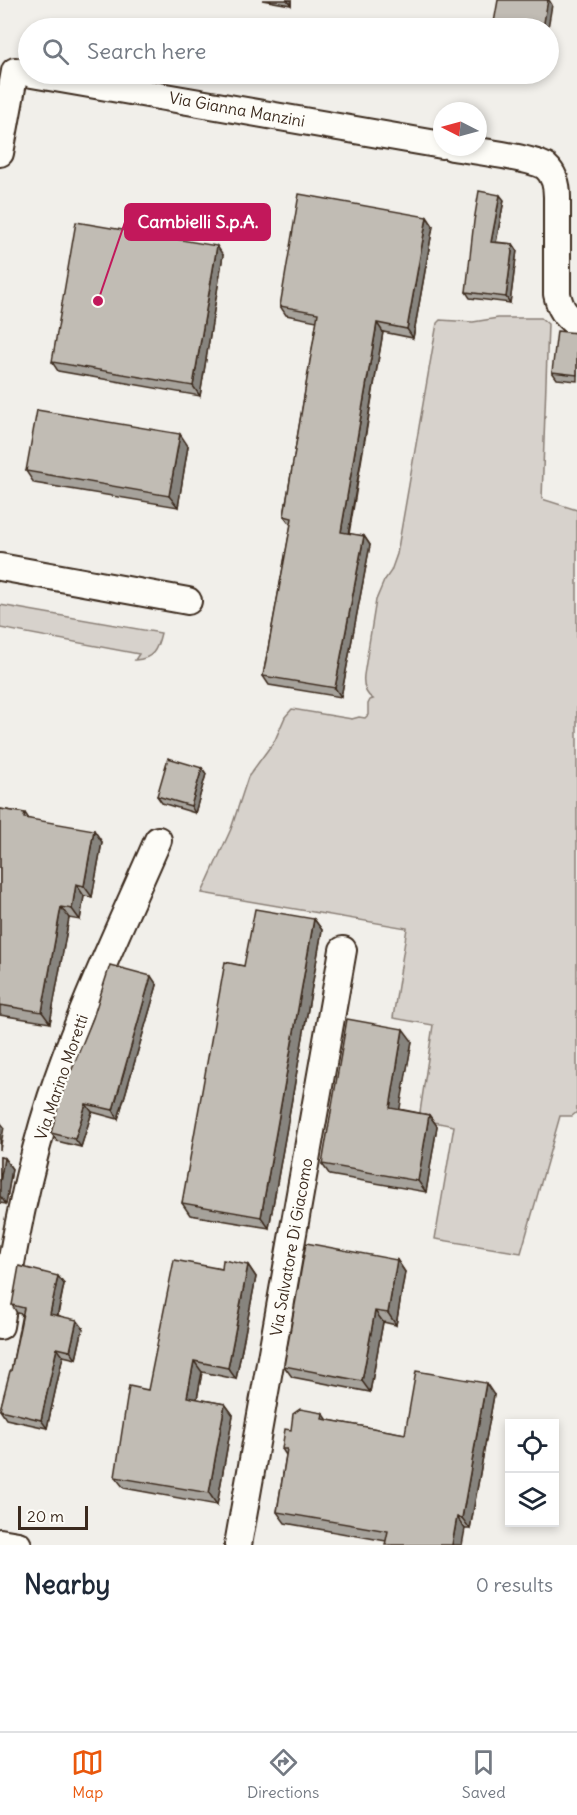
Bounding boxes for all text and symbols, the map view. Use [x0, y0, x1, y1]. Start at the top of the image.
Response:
search box [18, 18, 559, 84]
icon: search [39, 35, 72, 68]
text: Search here [87, 37, 206, 65]
street label: Via Gianna Manzini [167, 87, 307, 131]
north arrow [433, 102, 487, 156]
callout: Cambielli S.p.A. [125, 204, 270, 240]
text: Cambielli S.p.A. [138, 210, 259, 233]
street label: Via Marino Moretti [30, 1012, 92, 1142]
street label: Via Salvatore Di Giacomo [265, 1156, 317, 1338]
map controls [505, 1419, 559, 1527]
button: locate [505, 1419, 559, 1473]
button: layers [505, 1473, 559, 1527]
scale bar [18, 1503, 88, 1530]
text: 20 m [27, 1506, 64, 1526]
text: Nearby [24, 1568, 110, 1601]
text: 0 results [476, 1572, 553, 1597]
tab: Map [71, 1746, 104, 1802]
tab: Directions [247, 1746, 319, 1802]
tab: Saved [462, 1746, 506, 1802]

